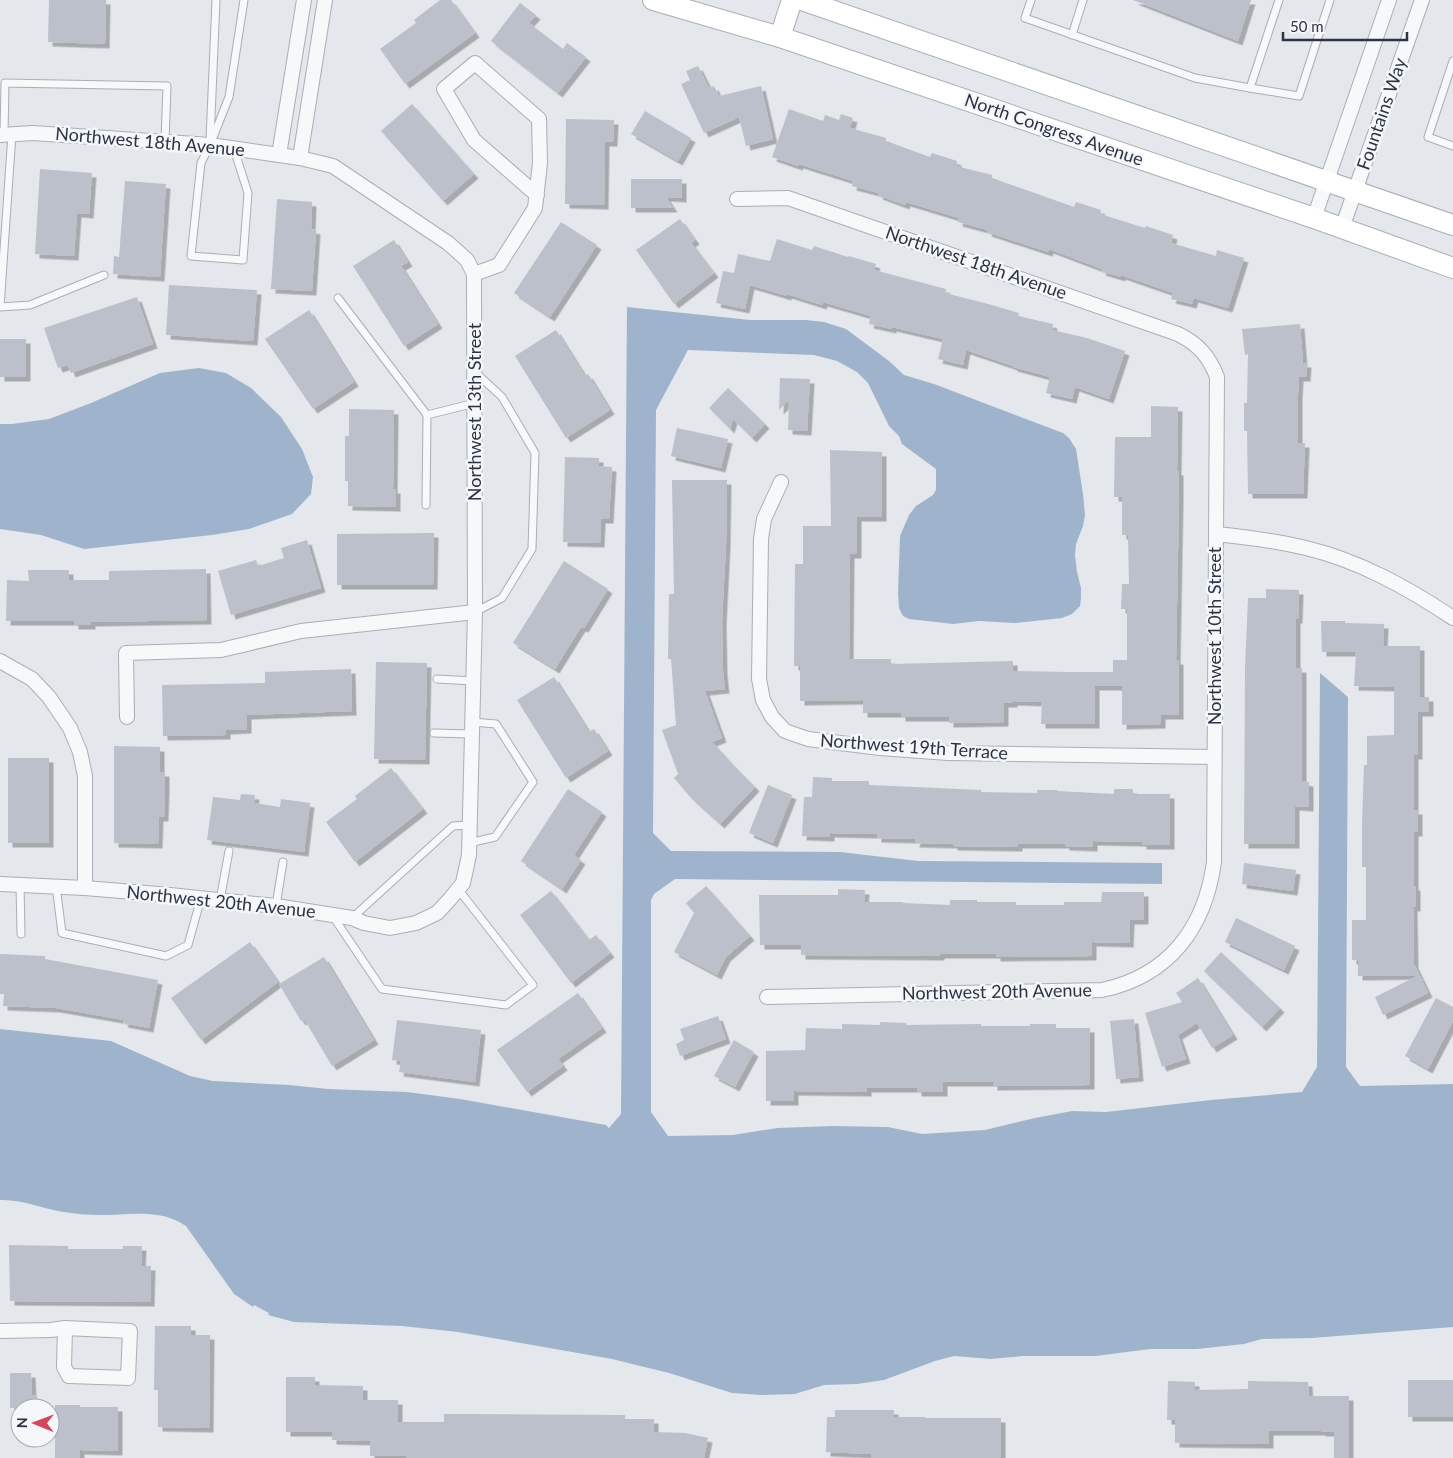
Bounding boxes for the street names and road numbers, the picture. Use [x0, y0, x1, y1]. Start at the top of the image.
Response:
street label: Fountains Way [1352, 54, 1411, 173]
street label: North Congress Avenue [962, 88, 1147, 170]
street label: Northwest 18th Avenue [54, 122, 246, 160]
street label: Northwest 18th Avenue [883, 221, 1070, 303]
street label: Northwest 13th Street [463, 322, 485, 501]
street label: Northwest 10th Street [1203, 546, 1225, 725]
street label: Northwest 19th Terrace [819, 728, 1009, 764]
street label: Northwest 20th Avenue [125, 880, 317, 922]
street label: Northwest 20th Avenue [902, 978, 1092, 1004]

